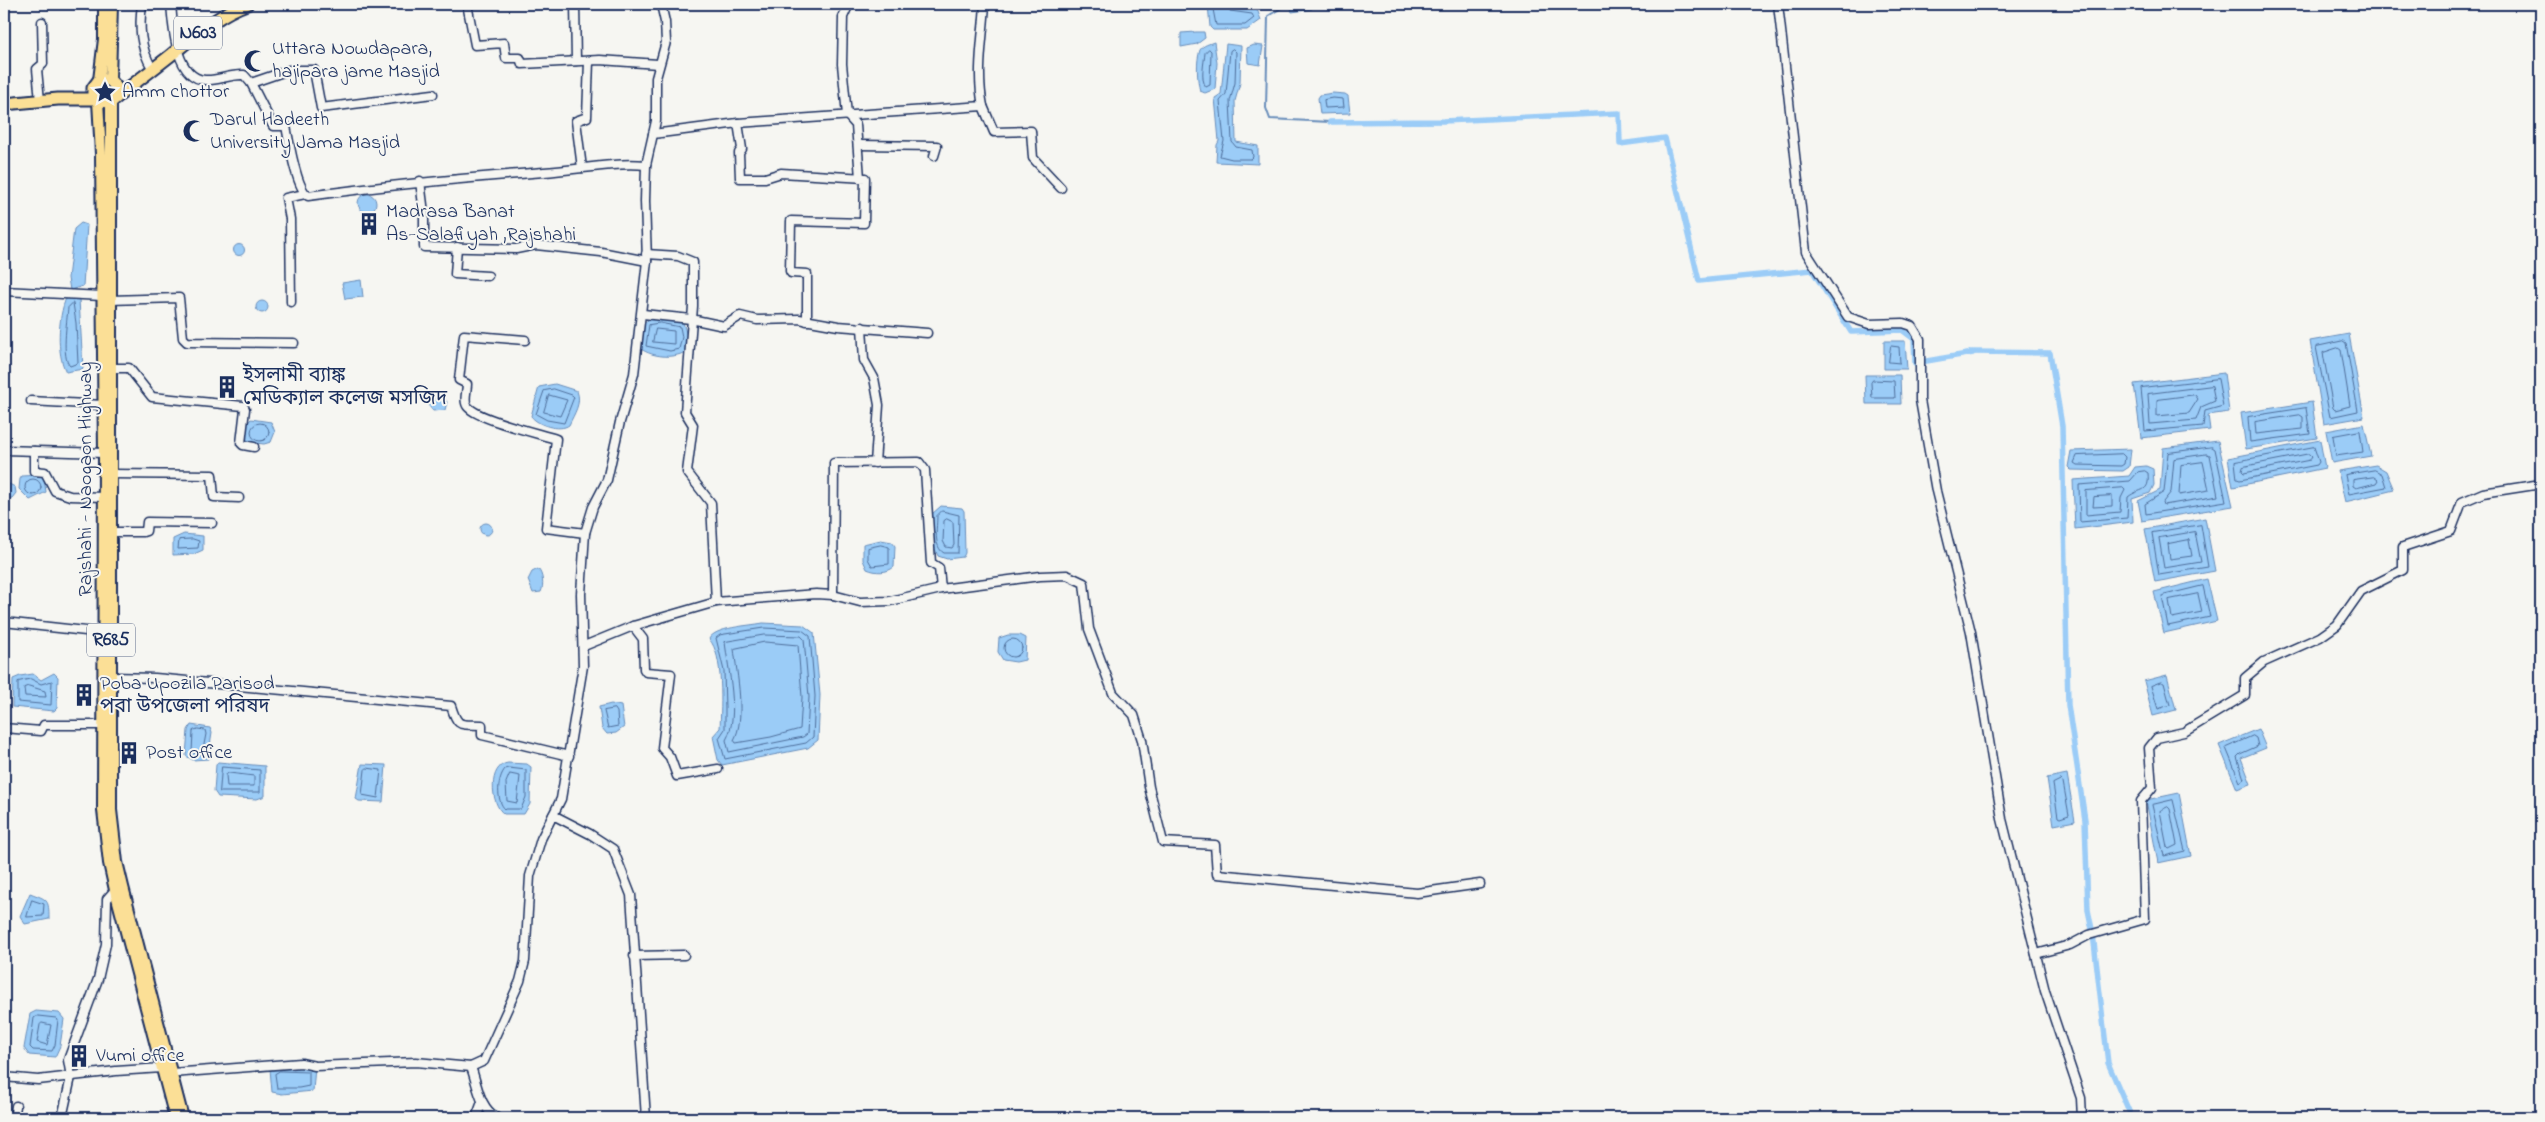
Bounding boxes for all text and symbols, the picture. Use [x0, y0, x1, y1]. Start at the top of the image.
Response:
road number: N603 [174, 16, 222, 49]
place label: Uttara Nowdapara, hajipara jame Masjid [272, 35, 440, 87]
mosque icon: Uttara Nowdapara, hajipara jame Masjid [242, 48, 268, 74]
place label: Amm chottor [122, 78, 230, 107]
place icon: Amm chottor [92, 79, 118, 105]
place label: Darul Hadeeth University Jama Masjid [209, 106, 400, 158]
mosque icon: Darul Hadeeth University Jama Masjid [181, 118, 207, 144]
place label: Madrasa Banat As-Salafiyah ,Rajshahi [386, 198, 576, 250]
building icon: Madrasa Banat As-Salafiyah ,Rajshahi [356, 211, 382, 237]
street label: Rajshahi - Naogaon Highway [72, 362, 102, 596]
place label: ইসলামী ব্যাঙ্ক মেডিক্যাল কলেজ মসজিদ [242, 362, 448, 414]
building icon: ইসলামী ব্যাঙ্ক মেডিক্যাল কলেজ মসজিদ [214, 374, 240, 400]
road number: R685 [87, 624, 135, 656]
place label: Poba Upozila Parisod পবা উপজেলা পরিষদ [100, 670, 274, 722]
building icon: Poba Upozila Parisod পবা উপজেলা পরিষদ [71, 682, 97, 708]
place label: Post office [146, 739, 232, 768]
building icon: Post office [116, 740, 142, 766]
place label: Vumi office [95, 1042, 185, 1071]
building icon: Vumi office [66, 1043, 92, 1069]

